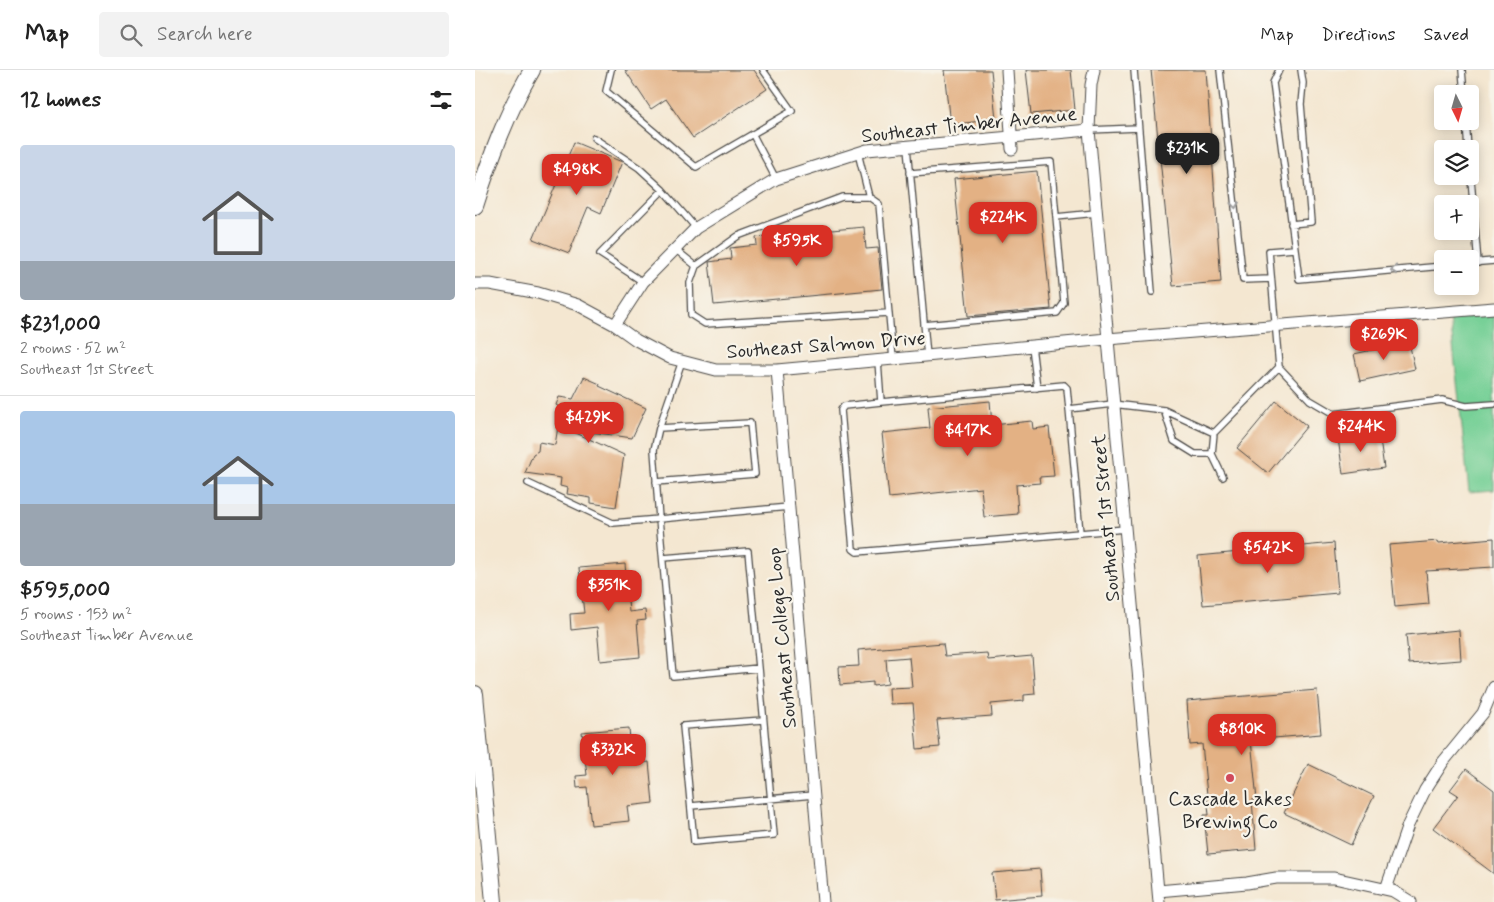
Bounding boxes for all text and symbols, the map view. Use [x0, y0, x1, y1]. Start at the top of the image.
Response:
search box [99, 12, 449, 57]
text: Map [25, 19, 69, 50]
icon: search [117, 21, 145, 49]
text: Search here [157, 22, 253, 47]
text: Map [1261, 23, 1294, 47]
text: Directions [1322, 23, 1396, 47]
text: Saved [1424, 23, 1469, 47]
north arrow [1434, 85, 1479, 130]
map controls [1434, 85, 1479, 295]
text: 12 homes [20, 86, 101, 114]
icon: filters [427, 86, 455, 114]
street label: Southeast Timber Avenue [860, 101, 1078, 150]
pin: $231K [1152, 132, 1222, 175]
text: $231K [1166, 138, 1208, 159]
button: layers [1434, 140, 1479, 185]
pin: $498K [542, 154, 612, 196]
text: $498K [553, 159, 601, 180]
icon: home [193, 178, 283, 268]
button: + [1434, 195, 1479, 240]
pin: $224K [968, 202, 1038, 244]
one-way arrow [1229, 202, 1240, 210]
text: $224K [980, 207, 1026, 228]
pin: $595K [762, 224, 832, 267]
text: $595K [773, 230, 821, 251]
button: − [1434, 250, 1479, 295]
one-way arrow [1390, 264, 1398, 275]
text: $231,000 [20, 310, 101, 338]
pin: $269K [1349, 318, 1419, 361]
text: $269K [1361, 324, 1407, 345]
street label: Southeast Salmon Drive [726, 325, 926, 366]
text: 2 rooms · 52 m² [20, 338, 126, 359]
text: Southeast 1st Street [20, 359, 154, 380]
pin: $429K [554, 402, 624, 444]
text: $429K [566, 407, 612, 428]
pin: $244K [1326, 410, 1396, 453]
pin: $417K [933, 414, 1003, 457]
text: $244K [1337, 416, 1385, 437]
text: $417K [945, 420, 991, 441]
street label: Southeast 1st Street [1086, 433, 1127, 603]
icon: home [193, 443, 283, 533]
pin: $542K [1233, 532, 1303, 574]
text: $542K [1243, 537, 1293, 558]
street label: Southeast College Loop [761, 546, 804, 729]
pin: $351K [574, 570, 644, 612]
text: $351K [588, 575, 630, 596]
text: $595,000 [20, 576, 110, 604]
text: 5 rooms · 153 m² [20, 604, 132, 625]
text: Southeast Timber Avenue [20, 625, 193, 646]
pin: $810K [1207, 714, 1277, 756]
text: $810K [1219, 719, 1265, 740]
pin: $332K [578, 734, 648, 776]
text: $332K [591, 739, 635, 760]
marker: Cascade Lakes Brewing Co [1224, 772, 1236, 784]
place label: Cascade Lakes Brewing Co [1168, 786, 1292, 838]

